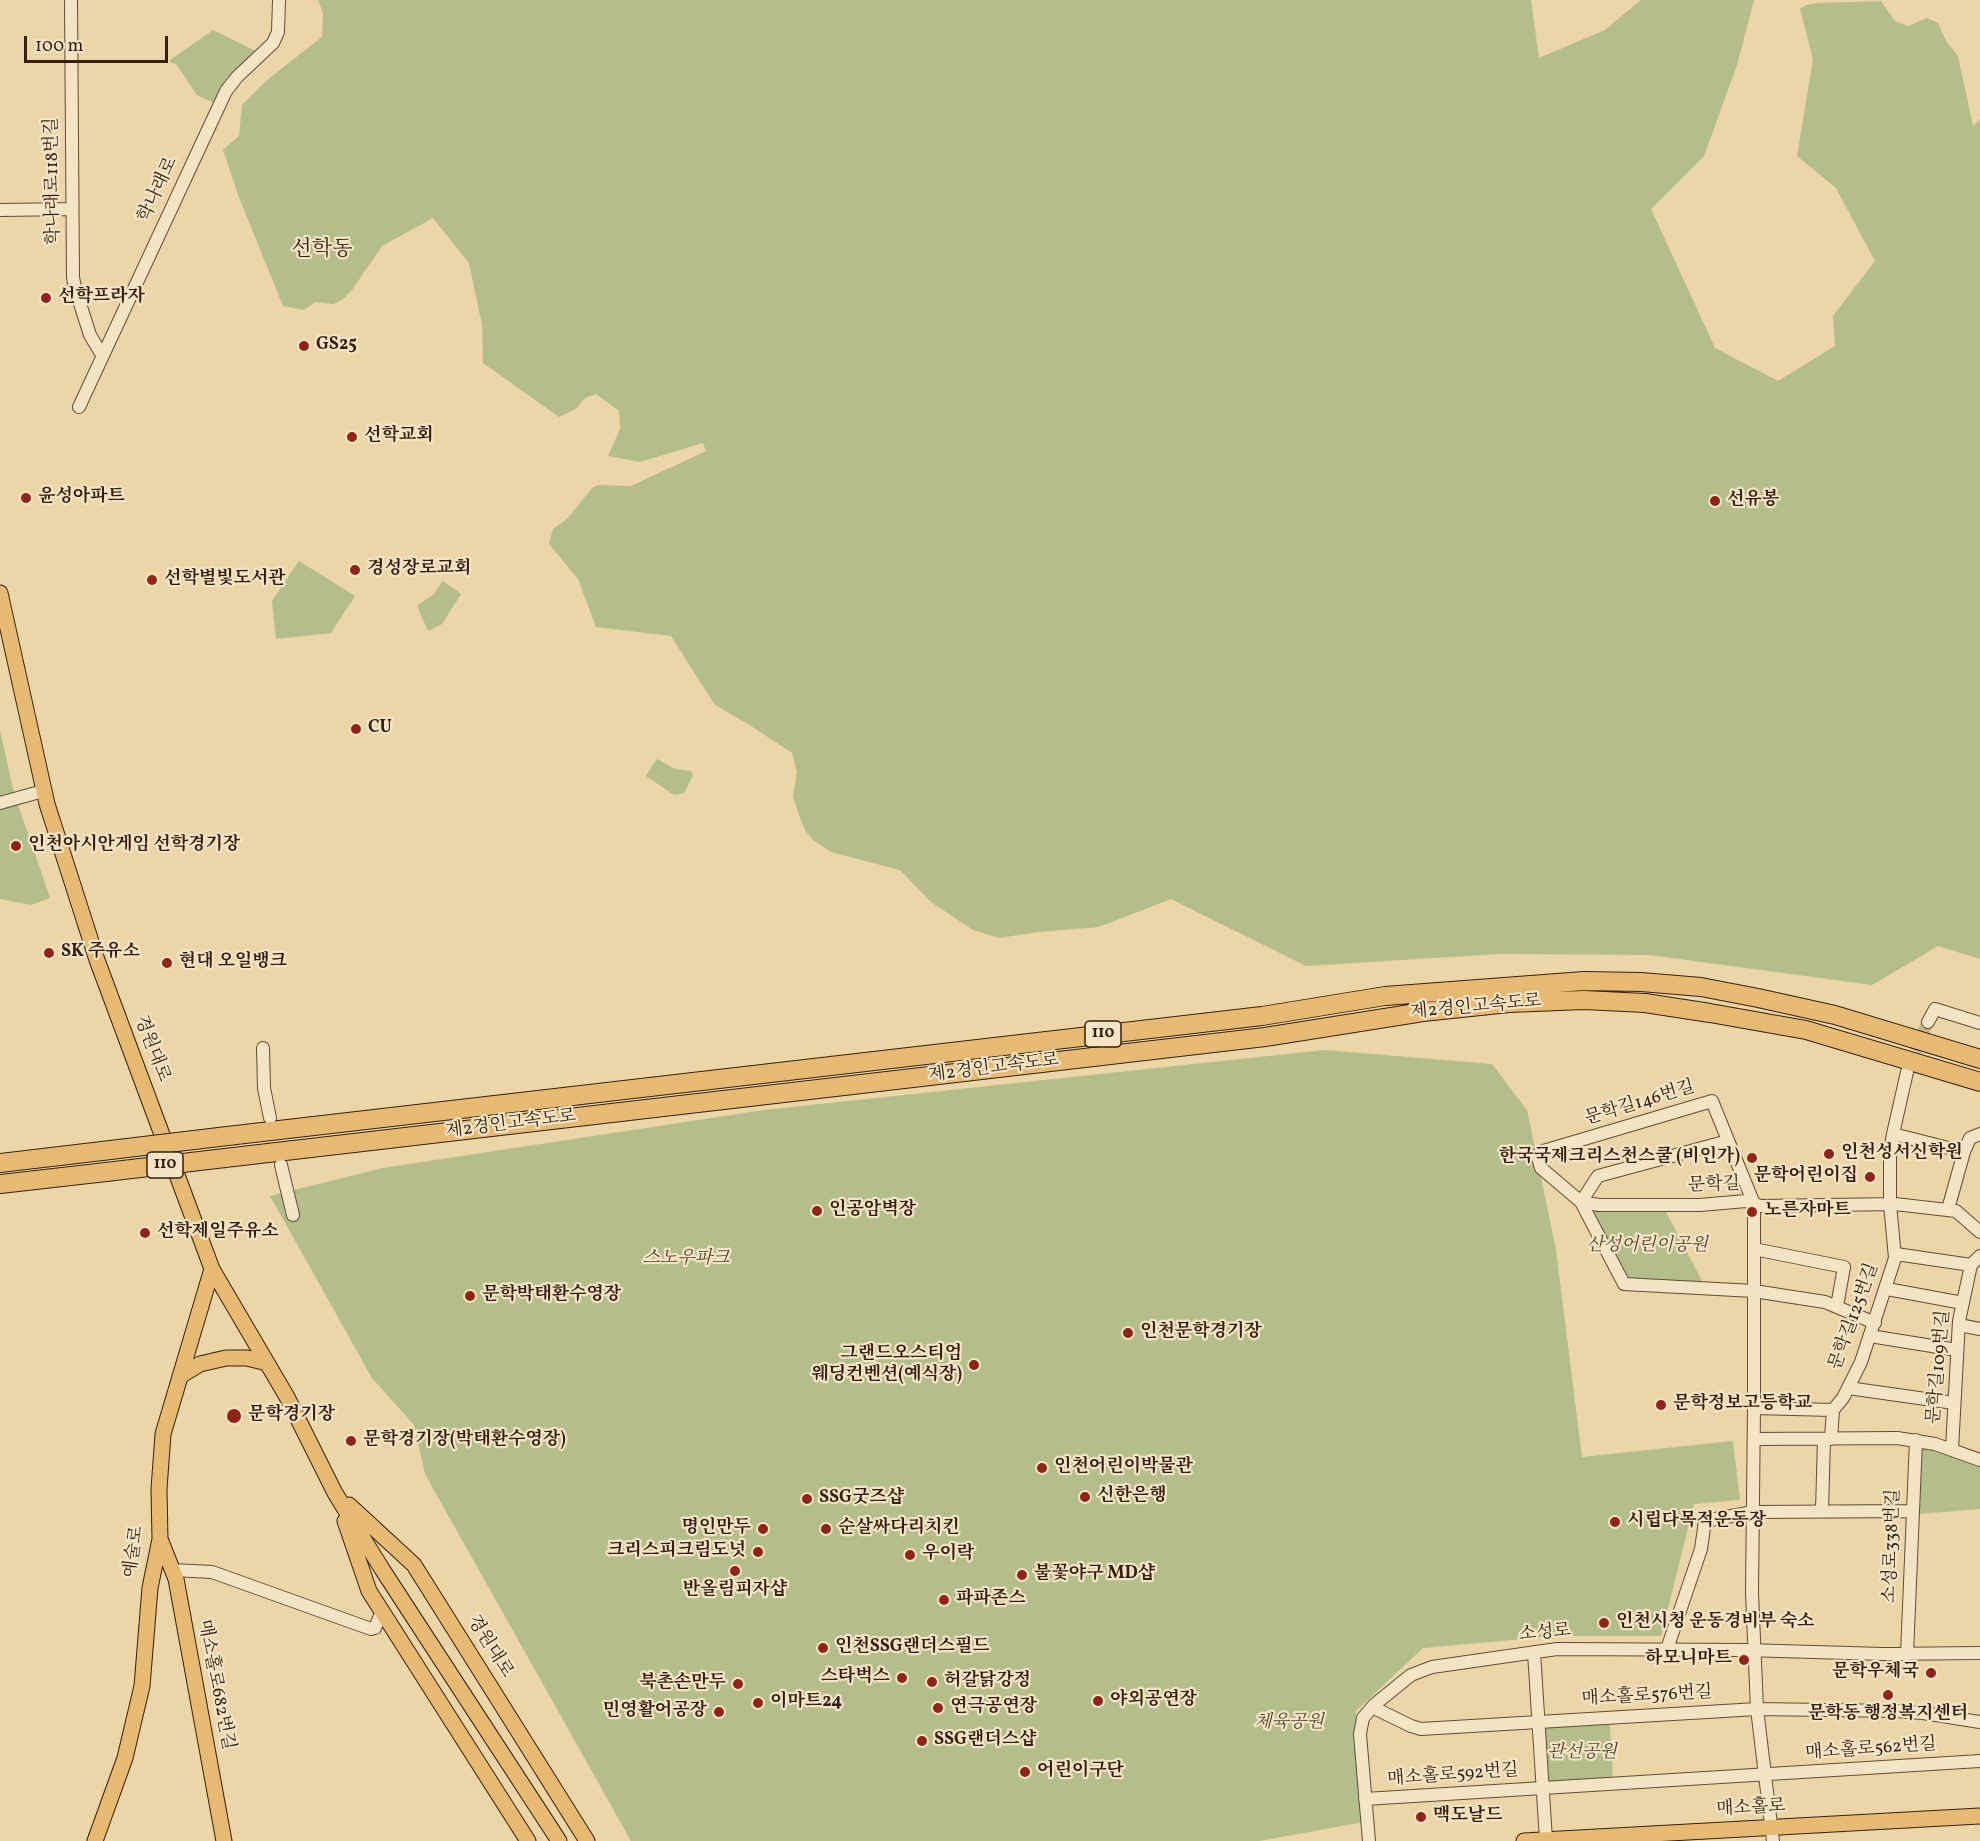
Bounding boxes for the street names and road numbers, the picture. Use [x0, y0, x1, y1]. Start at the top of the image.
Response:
street label: 학나래로118번길 [42, 117, 66, 245]
street label: 학나래로 [135, 154, 183, 226]
street label: 제2경인고속도로 [1410, 992, 1542, 1024]
street label: 경원대로 [128, 1013, 174, 1085]
road number: 110 [1085, 1021, 1121, 1047]
street label: 제2경인고속도로 [927, 1050, 1061, 1088]
street label: 문학길146번길 [1583, 1077, 1697, 1131]
street label: 제2경인고속도로 [444, 1106, 578, 1144]
road number: 110 [147, 1152, 183, 1178]
street label: 문학길 [1688, 1174, 1740, 1198]
street label: 문학길125번길 [1826, 1261, 1884, 1373]
street label: 문학길109번길 [1924, 1309, 1956, 1425]
street label: 소성로338번길 [1880, 1488, 1906, 1604]
street label: 예술로 [121, 1525, 149, 1579]
street label: 경원대로 [461, 1612, 517, 1682]
street label: 매소홀로682번길 [192, 1618, 238, 1752]
street label: 소성로 [1518, 1621, 1572, 1647]
street label: 매소홀로576번길 [1581, 1683, 1713, 1711]
street label: 매소홀로562번길 [1805, 1735, 1937, 1765]
street label: 매소홀로592번길 [1387, 1761, 1519, 1791]
street label: 매소홀로 [1716, 1796, 1786, 1822]

